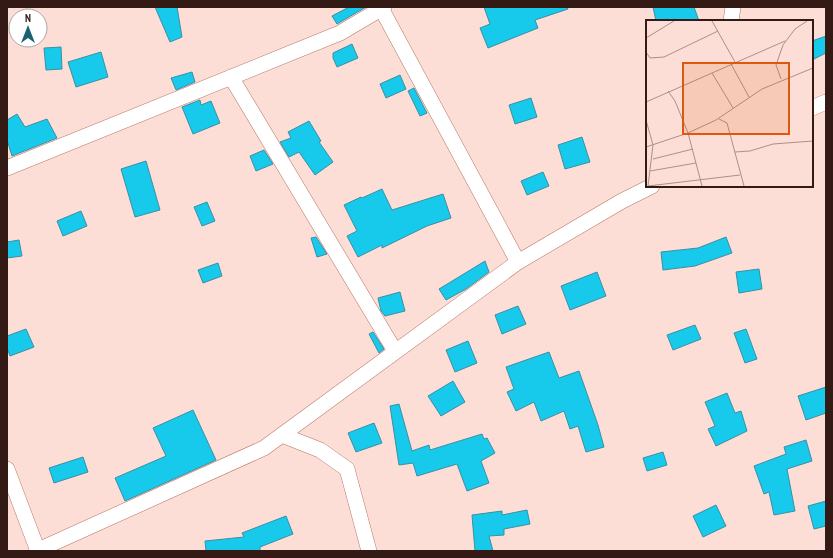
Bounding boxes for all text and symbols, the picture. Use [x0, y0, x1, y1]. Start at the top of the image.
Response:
north arrow [8, 8, 48, 48]
text: N [25, 11, 31, 25]
inset map [646, 20, 813, 187]

